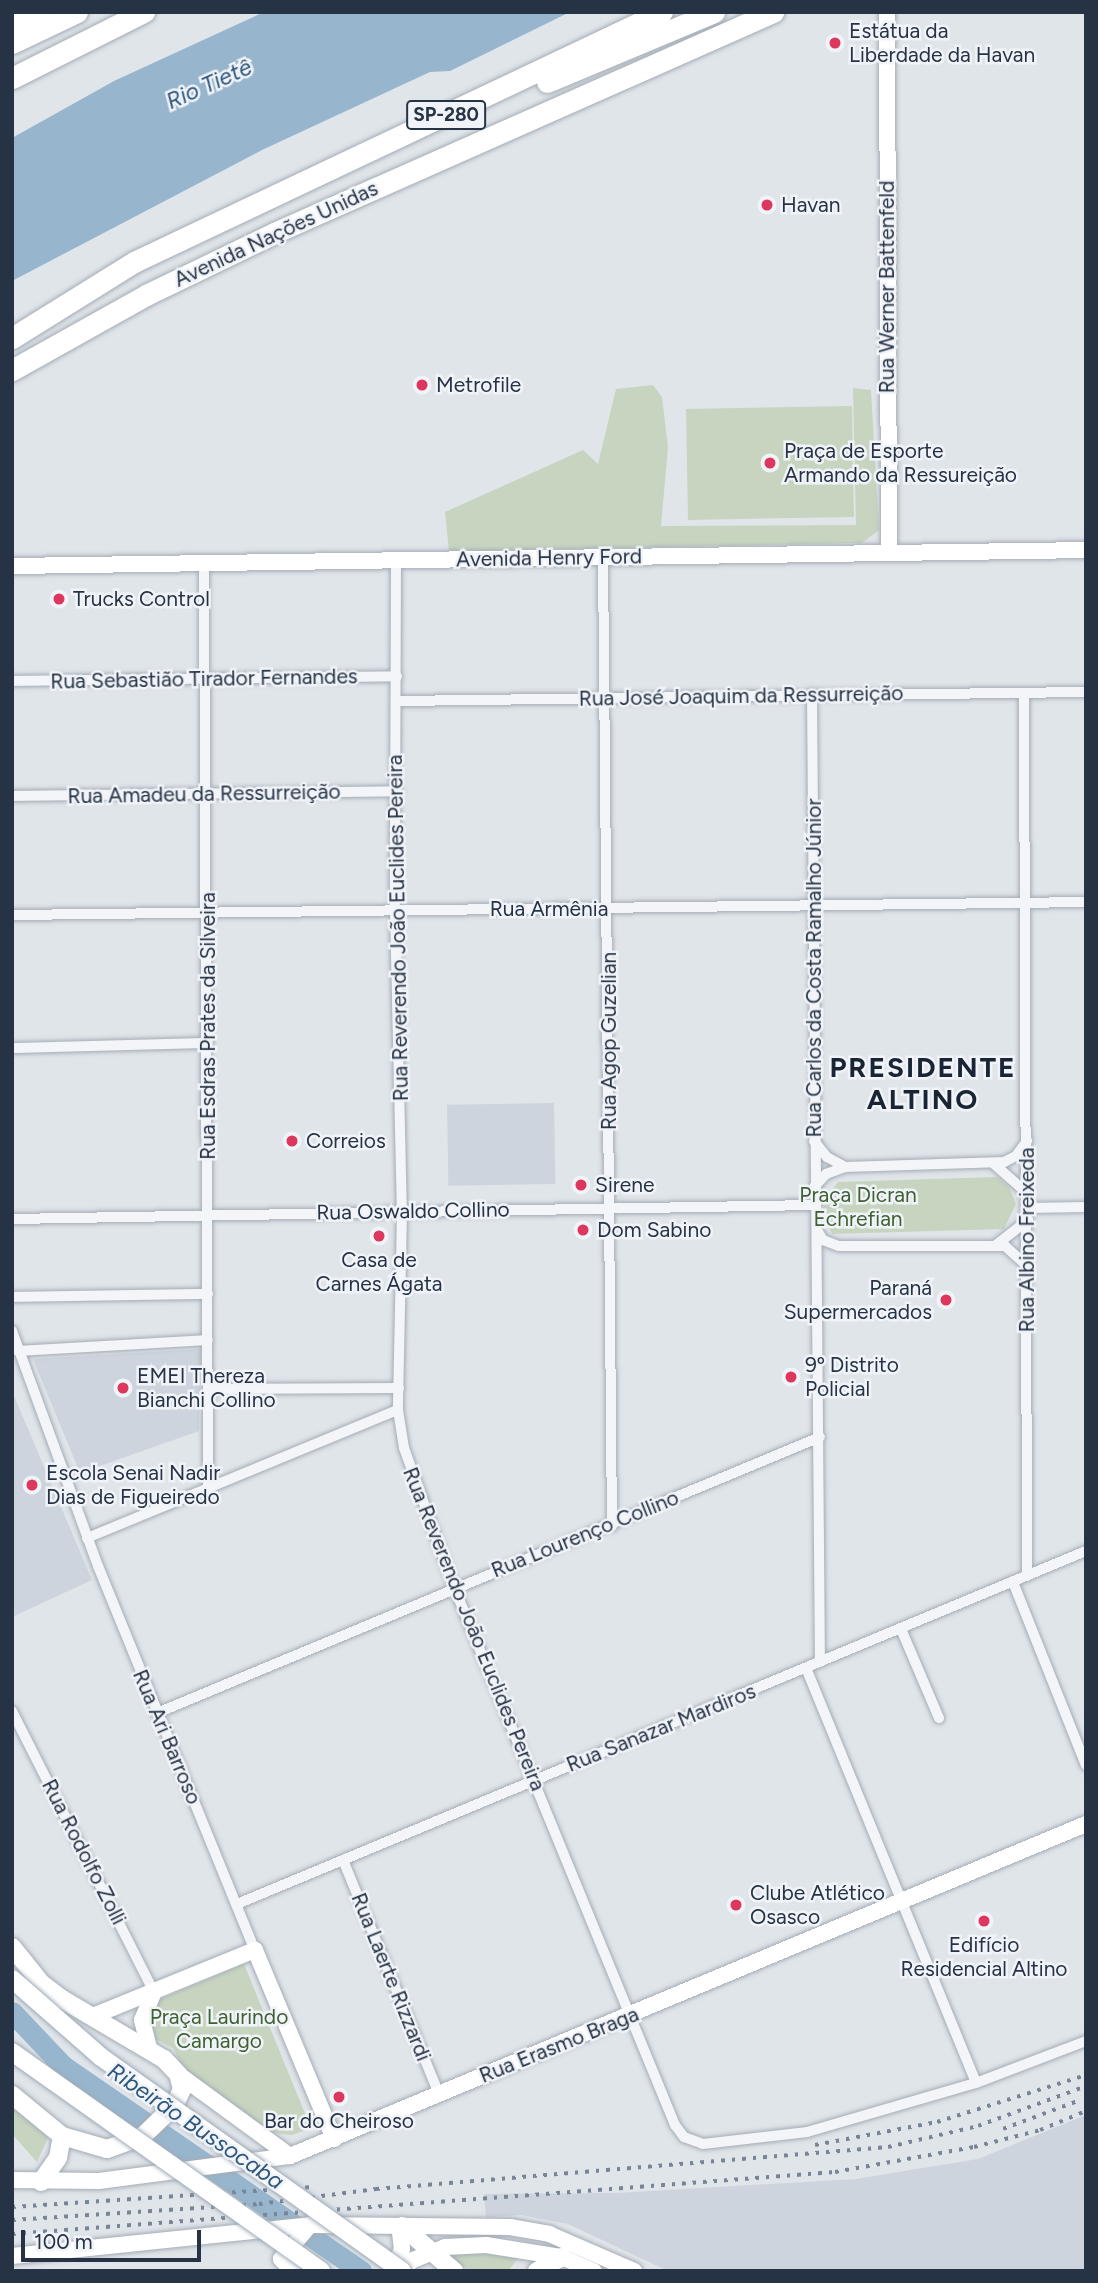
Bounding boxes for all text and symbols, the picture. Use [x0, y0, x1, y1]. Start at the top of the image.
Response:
place label: Estátua da Liberdade da Havan [849, 18, 1035, 68]
marker: Estátua da Liberdade da Havan [827, 35, 843, 51]
water label: Rio Tietê [162, 53, 256, 115]
road number: SP-280 [406, 99, 486, 130]
street label: Avenida Nações Unidas [170, 176, 382, 292]
street label: Rua Werner Battenfeld [874, 181, 900, 393]
place label: Havan [781, 192, 840, 218]
marker: Havan [759, 197, 775, 213]
place label: Metrofile [436, 372, 521, 398]
marker: Metrofile [414, 377, 430, 393]
place label: Praça de Esporte Armando da Ressureição [784, 438, 1017, 488]
marker: Praça de Esporte Armando da Ressureição [762, 455, 778, 471]
street label: Avenida Henry Ford [456, 544, 642, 572]
place label: Trucks Control [73, 586, 210, 612]
marker: Trucks Control [51, 591, 67, 607]
street label: Rua Sebastião Tirador Fernandes [50, 664, 358, 694]
street label: Rua José Joaquim da Ressurreição [579, 681, 903, 711]
street label: Rua Reverendo João Euclides Pereira [382, 754, 414, 1102]
street label: Rua Amadeu da Ressurreição [67, 779, 341, 809]
street label: Rua Carlos da Costa Ramalho Júnior [801, 798, 827, 1138]
street label: Rua Esdras Prates da Silveira [195, 892, 221, 1160]
street label: Rua Armênia [490, 896, 608, 922]
street label: Rua Agop Guzelian [596, 952, 622, 1130]
district label: PRESIDENTE ALTINO [831, 1050, 1015, 1116]
place label: Correios [306, 1128, 386, 1154]
marker: Correios [284, 1133, 300, 1149]
street label: Rua Albino Freixeda [1014, 1148, 1040, 1332]
place label: Sirene [595, 1172, 655, 1198]
marker: Sirene [573, 1177, 589, 1193]
park label: Praça Dicran Echrefian [799, 1182, 917, 1232]
street label: Rua Oswaldo Collino [316, 1197, 510, 1225]
place label: Dom Sabino [597, 1217, 711, 1243]
marker: Dom Sabino [575, 1222, 591, 1238]
marker: Casa de Carnes Ágata [371, 1228, 387, 1244]
place label: Casa de Carnes Ágata [316, 1247, 442, 1297]
place label: Paraná Supermercados [784, 1275, 932, 1325]
marker: Paraná Supermercados [938, 1292, 954, 1308]
place label: 9º Distrito Policial [805, 1352, 899, 1402]
place label: EMEI Thereza Bianchi Collino [137, 1363, 276, 1413]
marker: 9º Distrito Policial [783, 1369, 799, 1385]
marker: EMEI Thereza Bianchi Collino [115, 1380, 131, 1396]
place label: Escola Senai Nadir Dias de Figueiredo [46, 1460, 220, 1510]
street label: Rua Reverendo João Euclides Pereira [397, 1464, 551, 1794]
marker: Escola Senai Nadir Dias de Figueiredo [24, 1477, 40, 1493]
street label: Rua Lourenço Collino [488, 1485, 682, 1583]
street label: Rua Ari Barroso [127, 1666, 207, 1808]
street label: Rua Sanazar Mardiros [563, 1678, 759, 1778]
street label: Rua Rodolfo Zolli [36, 1775, 132, 1929]
place label: Clube Atlético Osasco [750, 1880, 885, 1930]
street label: Rua Laerte Rizzardi [346, 1889, 436, 2065]
marker: Clube Atlético Osasco [728, 1897, 744, 1913]
marker: Edifício Residencial Altino [976, 1913, 992, 1929]
place label: Edifício Residencial Altino [900, 1932, 1068, 1982]
street label: Rua Erasmo Braga [476, 2002, 642, 2088]
park label: Praça Laurindo Camargo [150, 2004, 288, 2054]
water label: Ribeirão Bussocaba [103, 2057, 289, 2195]
marker: Bar do Cheiroso [331, 2089, 347, 2105]
place label: Bar do Cheiroso [264, 2108, 414, 2134]
scale bar [24, 2216, 205, 2260]
text: 100 m [34, 2229, 93, 2254]

